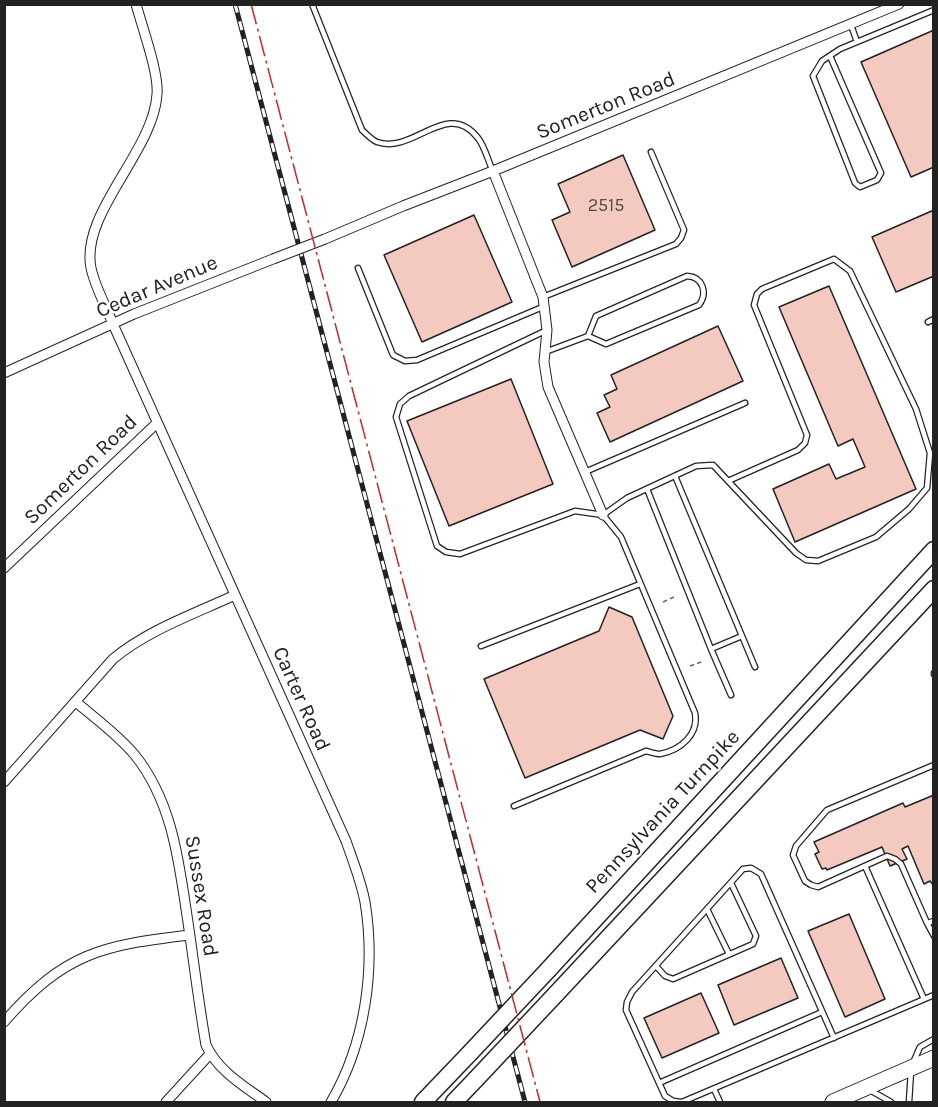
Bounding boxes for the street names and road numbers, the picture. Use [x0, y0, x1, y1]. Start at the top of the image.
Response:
street label: Somerton Road [533, 67, 679, 145]
street label: Cedar Avenue [93, 250, 221, 324]
street label: Somerton Road [19, 410, 143, 530]
street label: Carter Road [267, 643, 335, 755]
street label: Pennsylvania Turnpike [581, 725, 745, 899]
street label: Sussex Road [179, 834, 223, 958]

